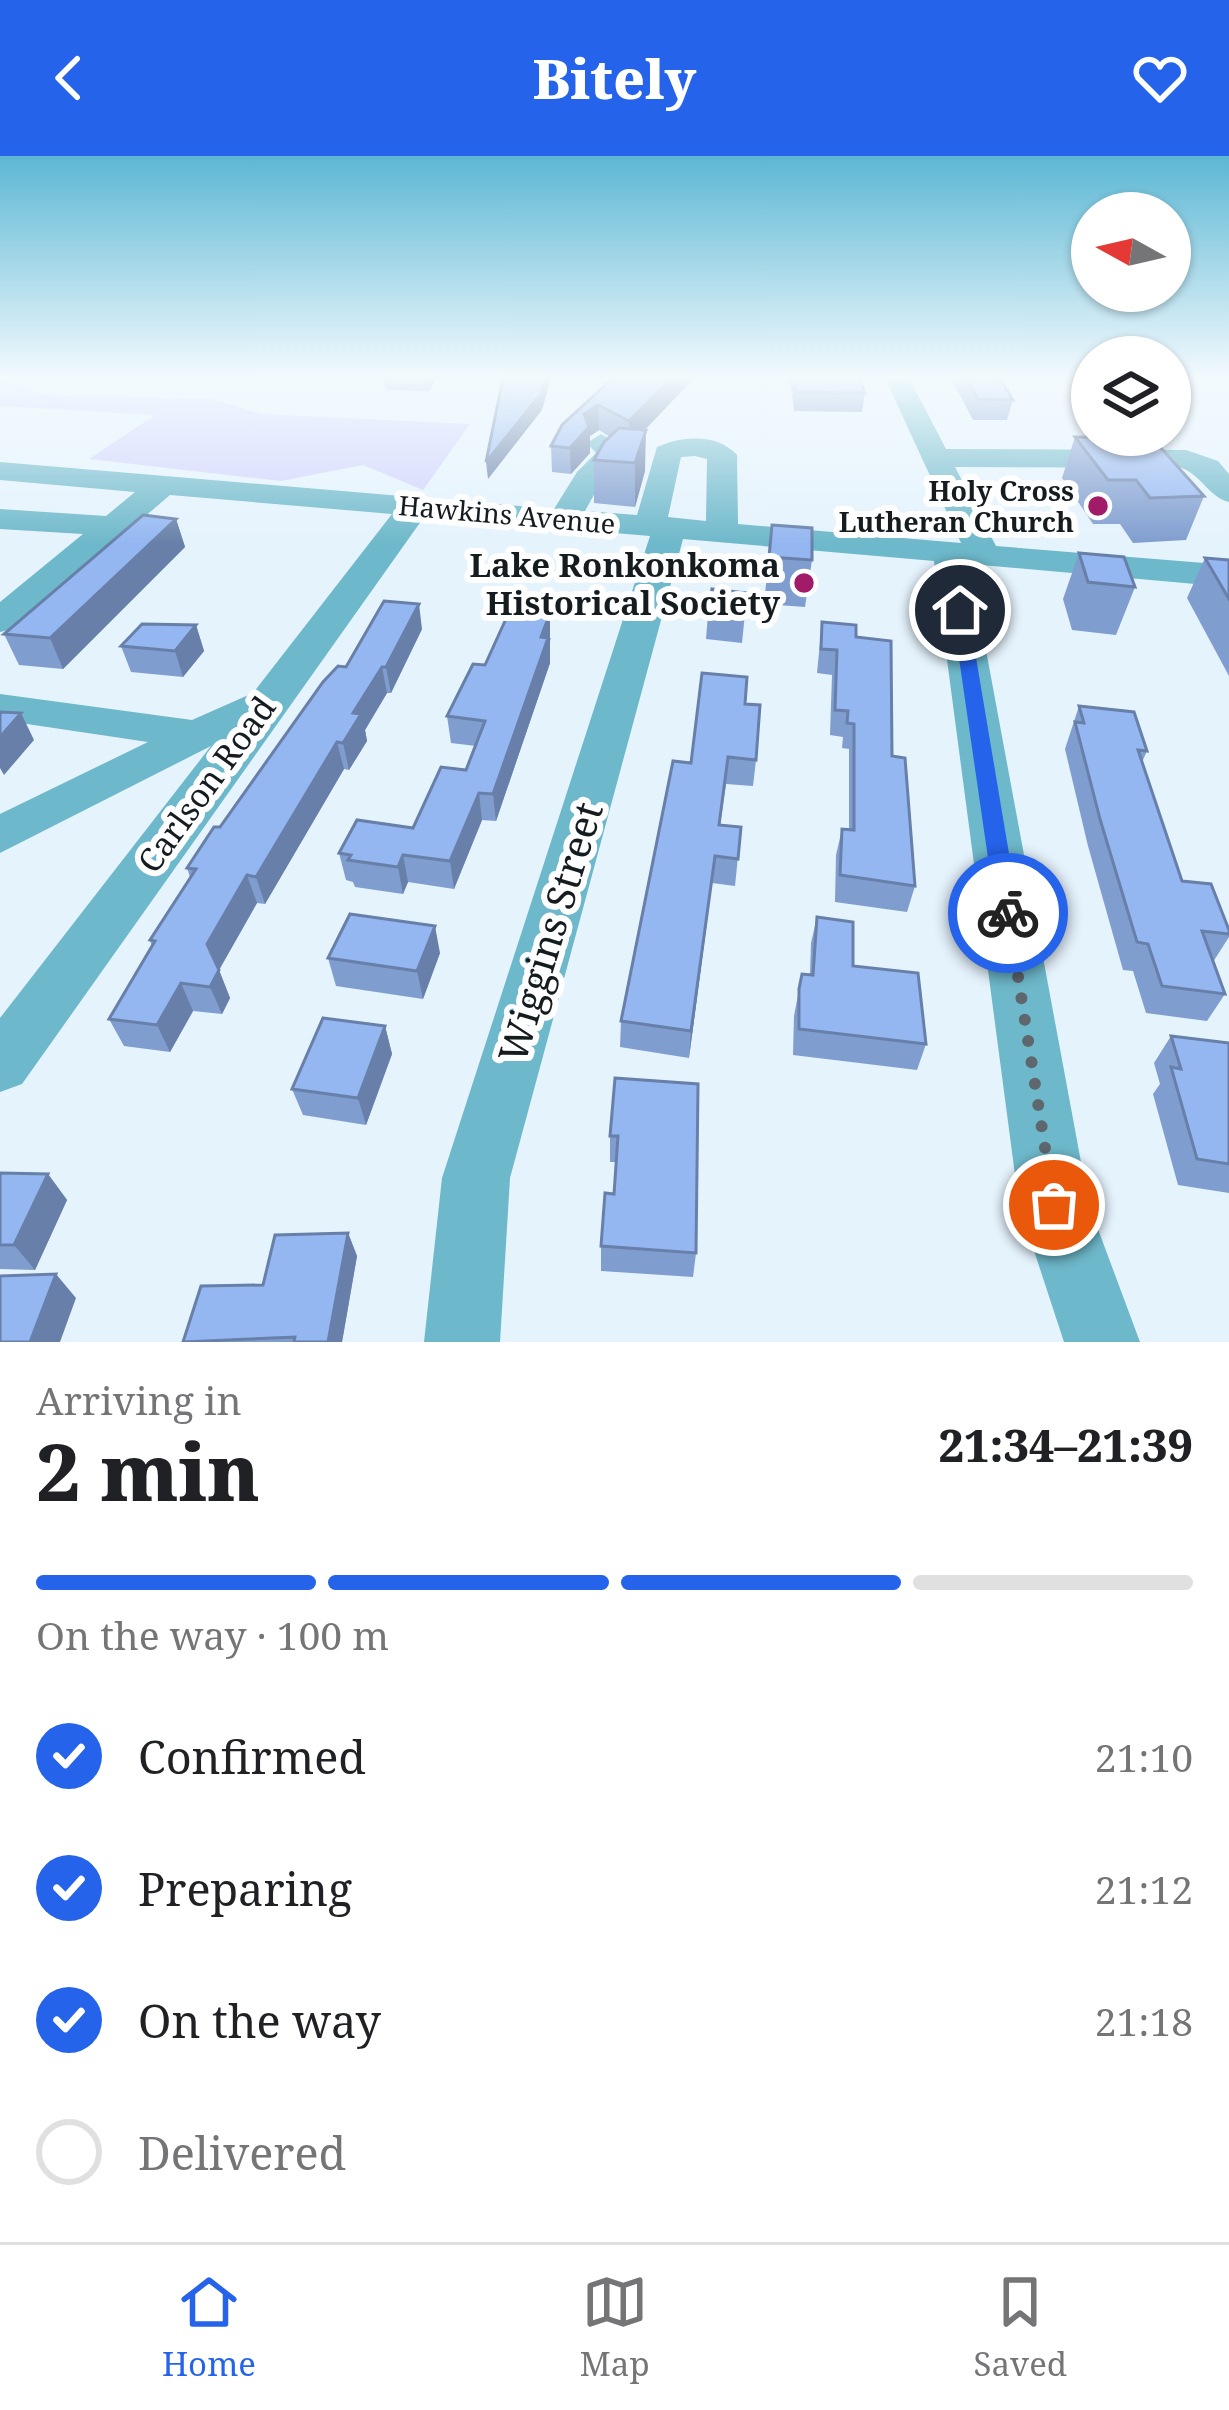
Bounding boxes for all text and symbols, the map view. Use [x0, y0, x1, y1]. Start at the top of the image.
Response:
text: Bitely [533, 41, 696, 115]
icon: back [36, 45, 102, 111]
icon: heart [1127, 45, 1193, 111]
north arrow [1071, 192, 1191, 312]
map controls [1071, 192, 1191, 456]
button: layers [1071, 336, 1191, 456]
place label: Holy Cross Lutheran Church [839, 472, 1074, 540]
street label: Hawkins Avenue [397, 486, 617, 542]
marker: Holy Cross Lutheran Church [1085, 493, 1111, 519]
place label: Lake Ronkonkoma Historical Society [469, 542, 781, 625]
pin [909, 559, 1011, 661]
marker: Lake Ronkonkoma Historical Society [791, 570, 817, 596]
icon: home [927, 577, 993, 643]
street label: Carlson Road [127, 687, 285, 881]
street label: Wiggins Street [484, 795, 614, 1069]
courier [948, 853, 1068, 973]
icon: bike [975, 880, 1041, 946]
pin [1003, 1154, 1105, 1256]
icon: bag [1021, 1172, 1087, 1238]
text: Arriving in [36, 1373, 242, 1426]
text: 21:34–21:39 [938, 1414, 1193, 1475]
text: 2 min [36, 1418, 260, 1524]
text: On the way · 100 m [36, 1608, 389, 1661]
icon: check [36, 1723, 102, 1789]
text: Confirmed [138, 1726, 366, 1787]
text: 21:10 [1095, 1730, 1193, 1783]
icon: check [36, 1855, 102, 1921]
text: Preparing [138, 1858, 352, 1919]
text: 21:12 [1095, 1862, 1193, 1915]
icon: check [36, 1987, 102, 2053]
text: On the way [138, 1990, 381, 2051]
text: 21:18 [1095, 1994, 1193, 2047]
text: Delivered [138, 2122, 346, 2183]
tab: Home [162, 2269, 256, 2386]
tab: Map [580, 2269, 650, 2386]
tab: Saved [974, 2269, 1067, 2386]

